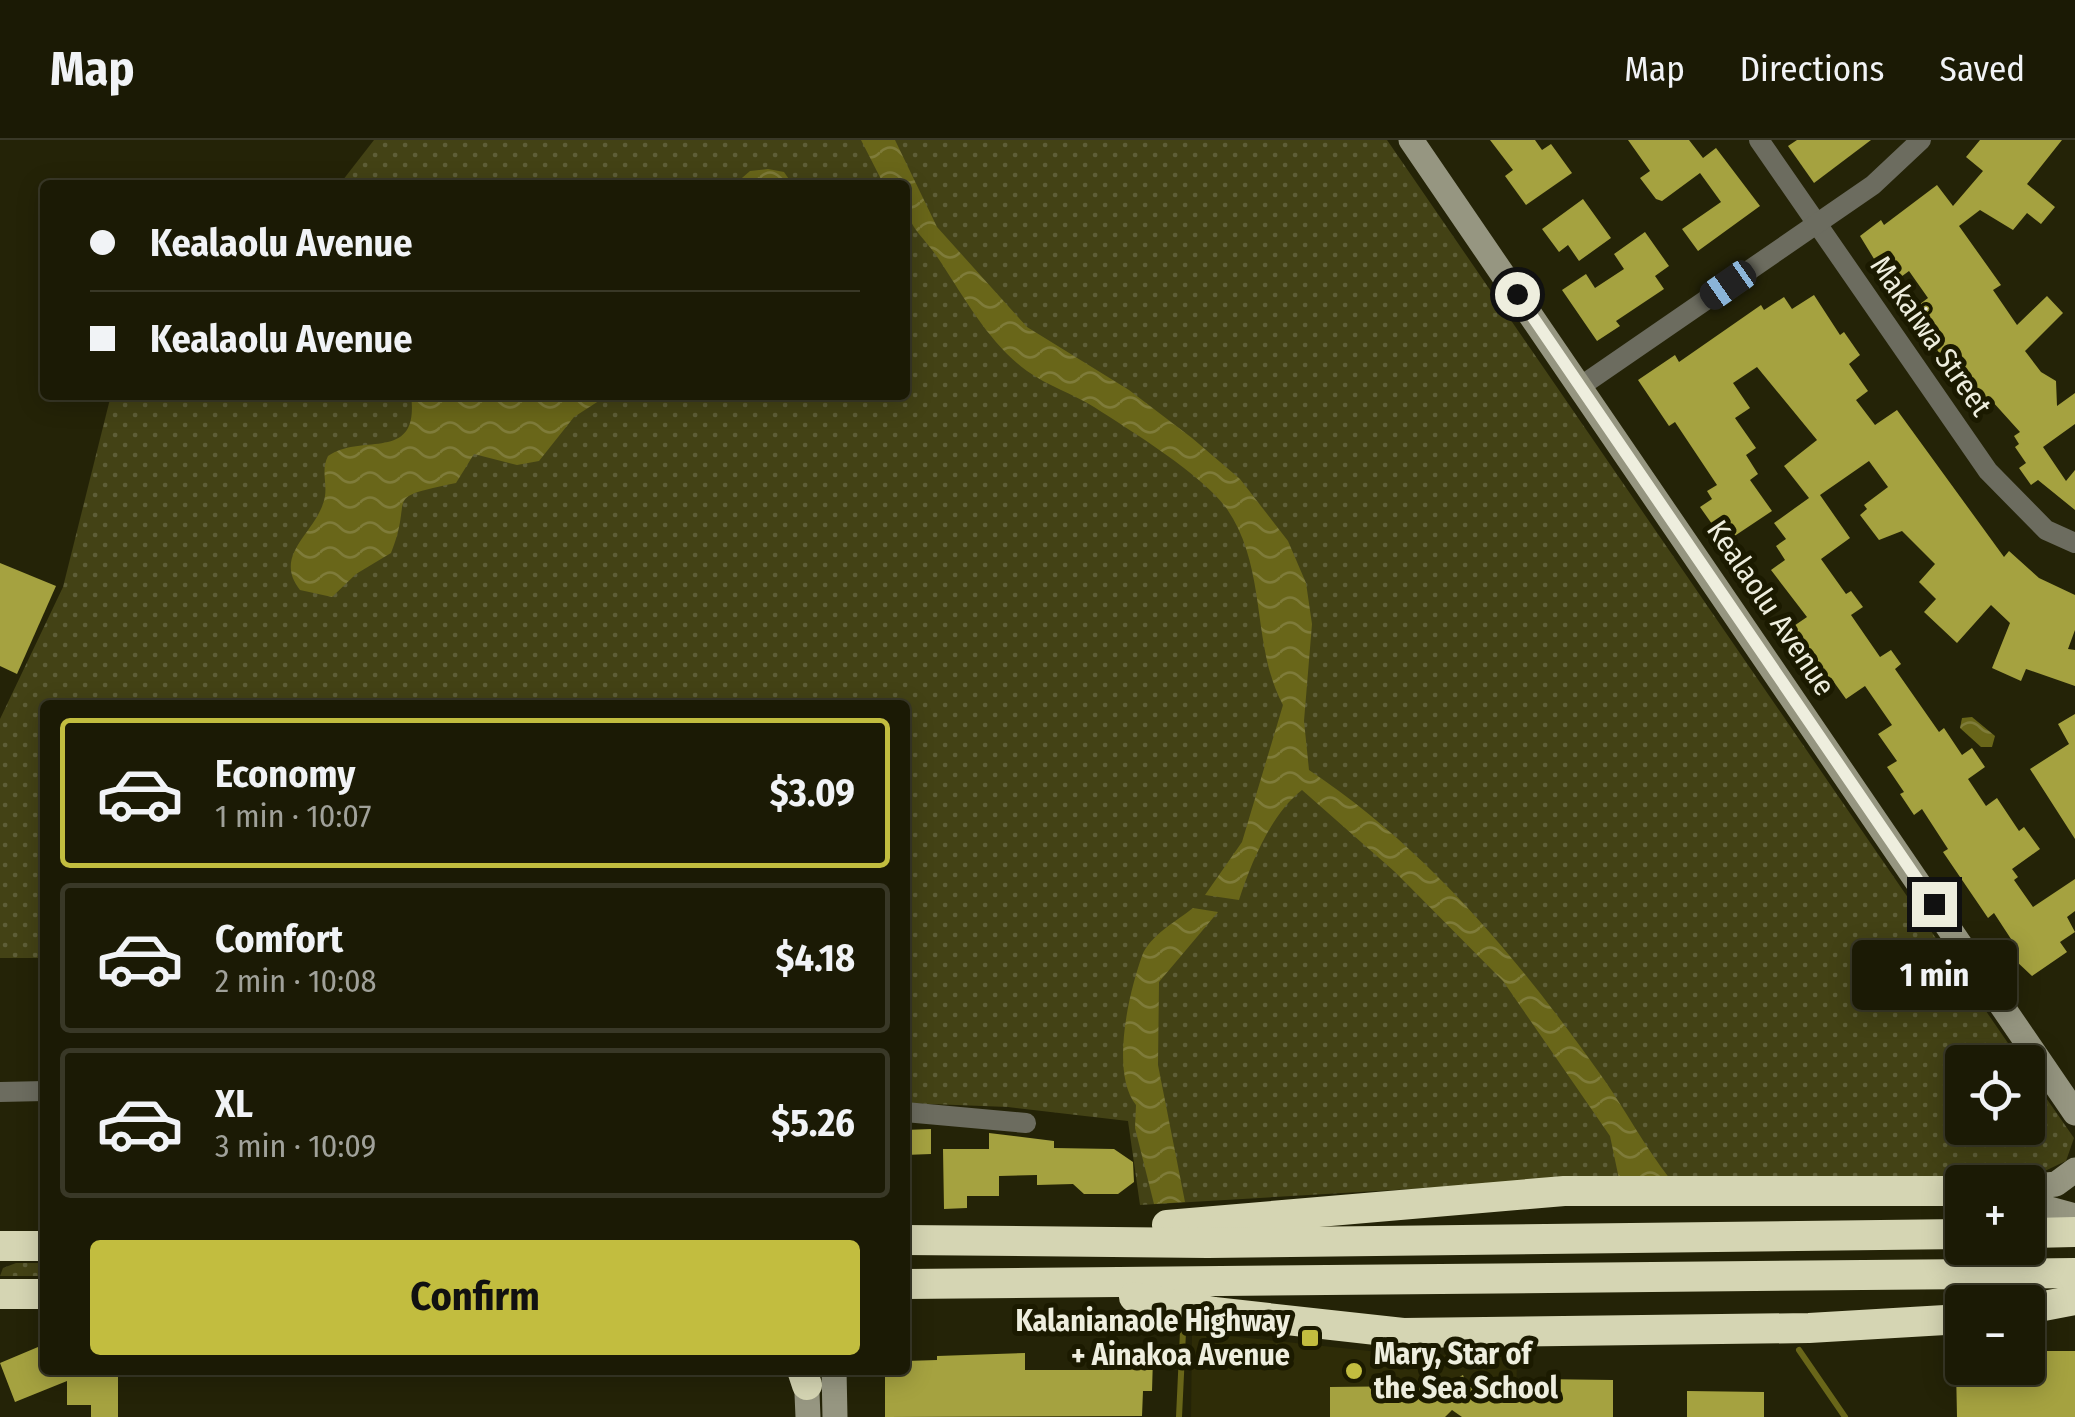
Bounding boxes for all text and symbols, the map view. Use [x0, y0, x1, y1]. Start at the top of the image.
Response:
text: Map [50, 40, 134, 98]
text: Map [1624, 48, 1685, 90]
text: Directions [1740, 48, 1885, 90]
text: Saved [1940, 48, 2025, 90]
text: Kealaolu Avenue [150, 220, 413, 266]
street label: Makaiwa Street [1863, 249, 1999, 423]
car [1695, 256, 1761, 314]
route start [1495, 272, 1540, 317]
text: Kealaolu Avenue [150, 316, 413, 362]
street label: Kealaolu Avenue [1699, 514, 1843, 702]
icon: car [95, 748, 185, 838]
text: Economy [215, 751, 355, 797]
text: $3.09 [770, 770, 855, 816]
text: 1 min · 10:07 [215, 797, 371, 835]
route end [1912, 882, 1957, 927]
icon: car [95, 913, 185, 1003]
text: Comfort [215, 916, 343, 962]
text: $4.18 [776, 935, 855, 981]
callout: 1 min [1852, 939, 2016, 1009]
text: 1 min [1900, 956, 1969, 994]
text: 2 min · 10:08 [215, 962, 377, 1000]
map controls [1945, 1045, 2045, 1385]
button: locate [1945, 1045, 2045, 1145]
icon: car [95, 1078, 185, 1168]
text: XL [215, 1081, 253, 1127]
text: $5.26 [771, 1100, 855, 1146]
text: 3 min · 10:09 [215, 1127, 376, 1165]
button: + [1945, 1165, 2045, 1265]
button: Confirm [90, 1240, 860, 1355]
button: − [1945, 1285, 2045, 1385]
place label: Kalanianaole Highway + Ainakoa Avenue [1015, 1303, 1291, 1373]
marker: Kalanianaole Highway + Ainakoa Avenue [1299, 1327, 1321, 1349]
place label: Mary, Star of the Sea School [1374, 1336, 1559, 1406]
marker: Mary, Star of the Sea School [1343, 1360, 1365, 1382]

